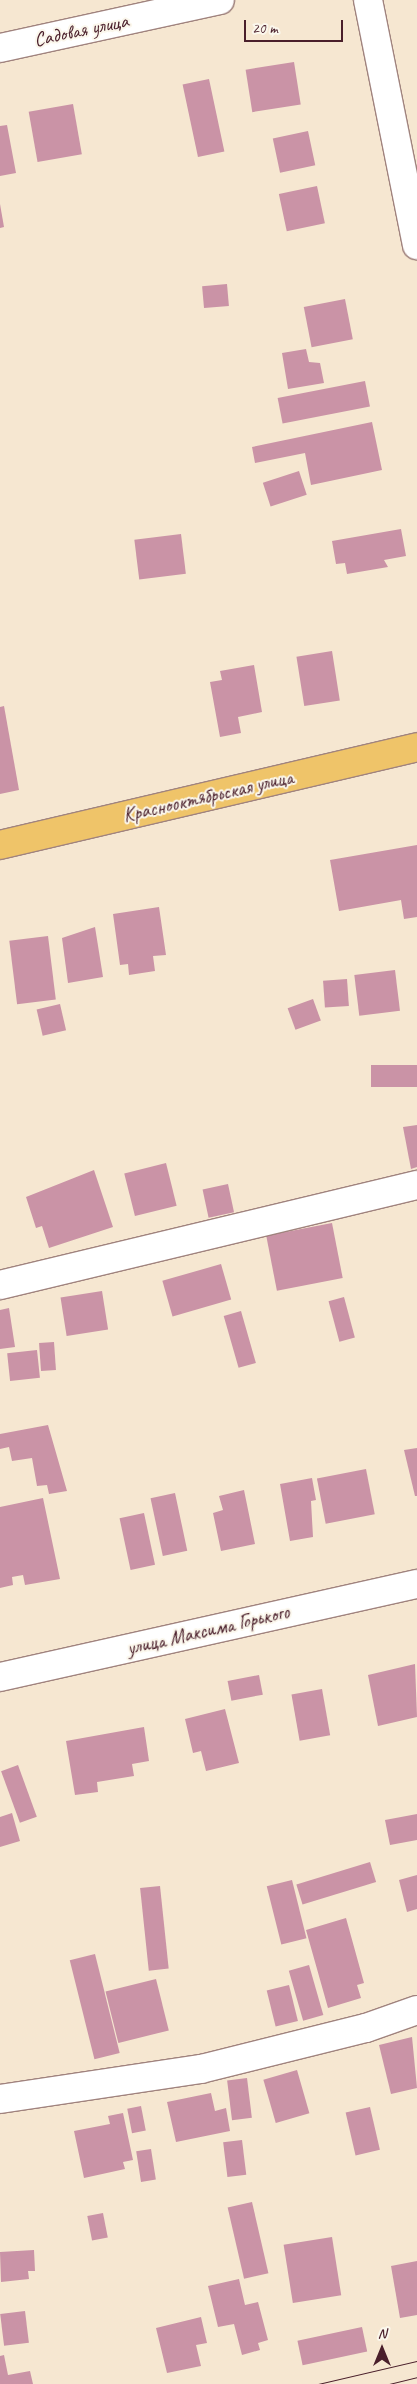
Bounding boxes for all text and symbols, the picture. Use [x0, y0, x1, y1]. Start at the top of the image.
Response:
street label: Садовая улица [31, 8, 131, 52]
scale bar [247, 10, 346, 42]
text: 20 m [252, 19, 278, 38]
street label: Краснооктябрьская улица [120, 765, 296, 827]
street label: улица Максима Горького [125, 1600, 291, 1660]
north arrow [357, 2324, 407, 2374]
text: N [378, 2325, 386, 2342]

